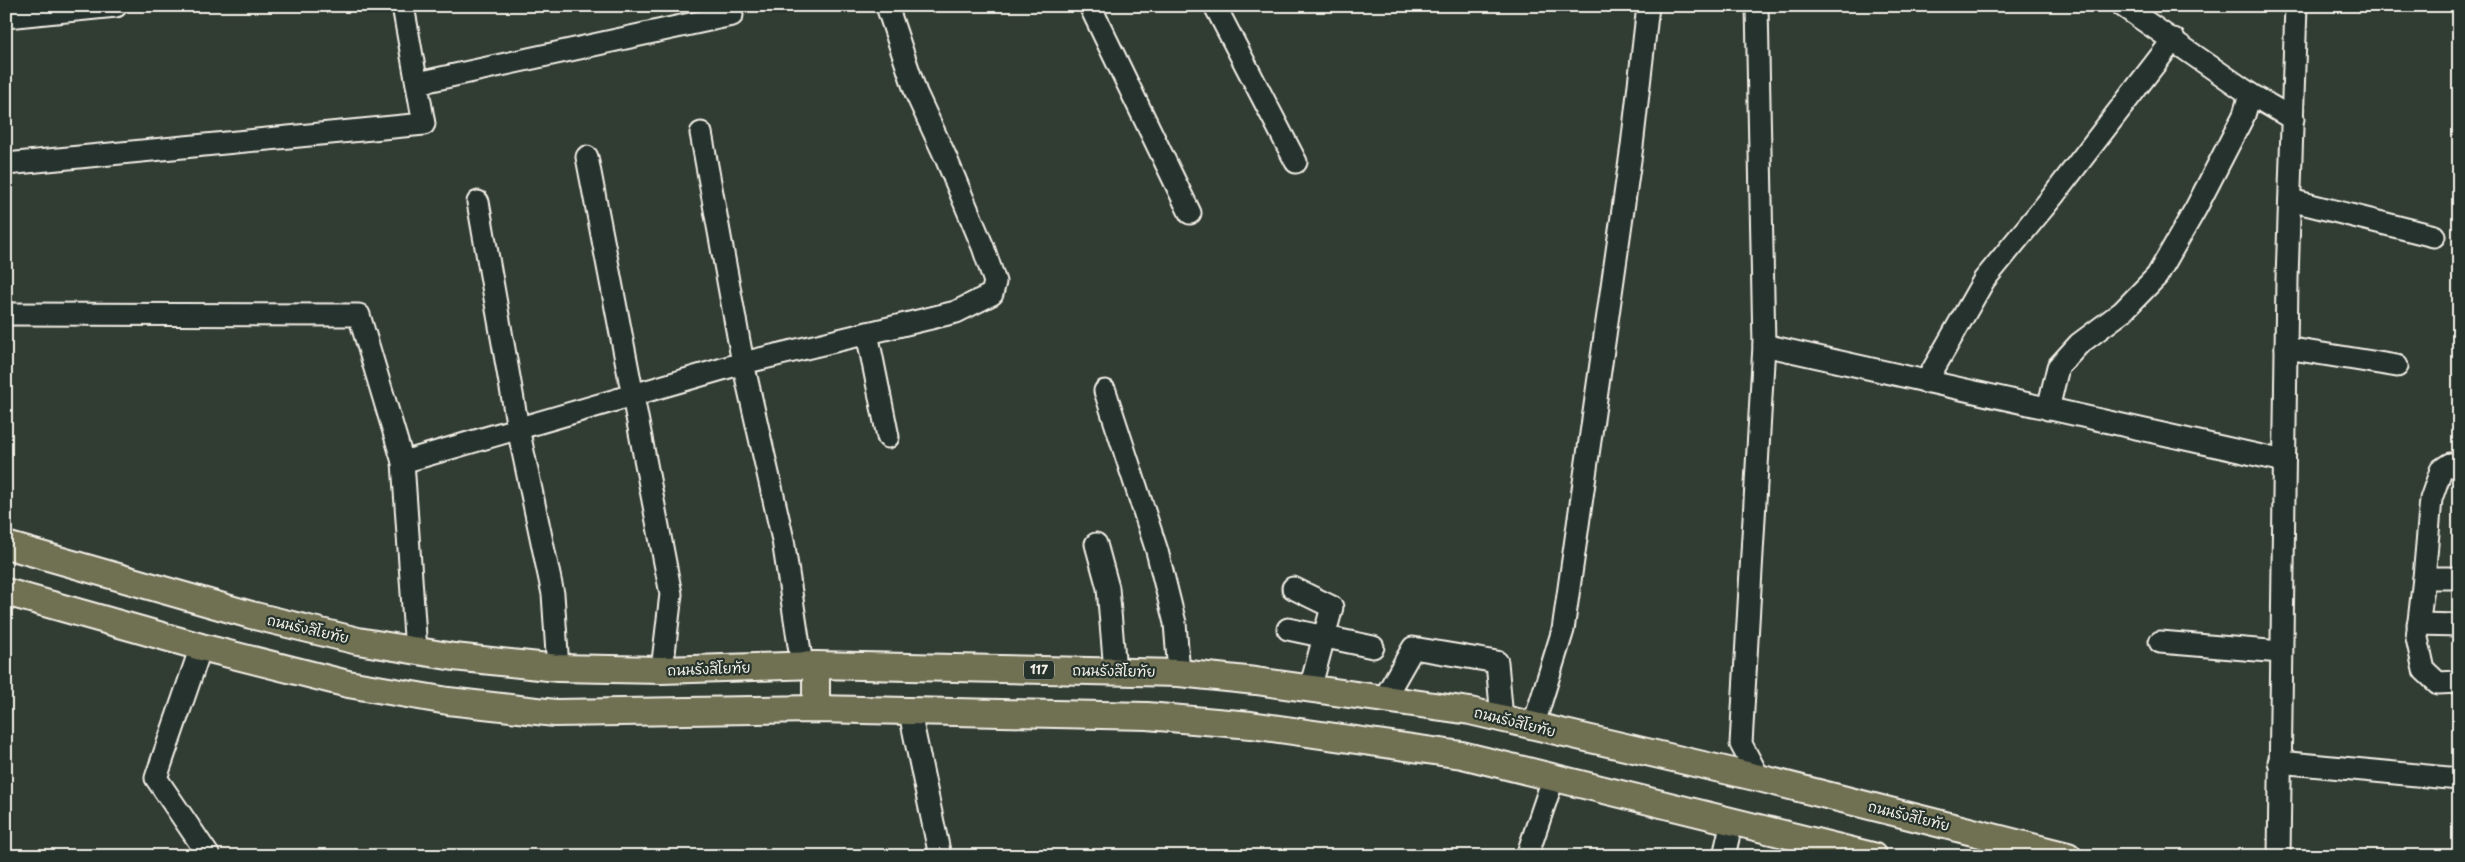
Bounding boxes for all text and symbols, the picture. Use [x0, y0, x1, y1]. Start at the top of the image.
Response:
street label: ถนนรังสิโยทัย [265, 609, 351, 648]
street label: ถนนรังสิโยทัย [667, 657, 751, 680]
street label: ถนนรังสิโยทัย [1072, 659, 1156, 682]
road number: 117 [1024, 660, 1054, 680]
street label: ถนนรังสิโยทัย [1472, 701, 1558, 742]
street label: ถนนรังสิโยทัย [1866, 795, 1952, 836]

